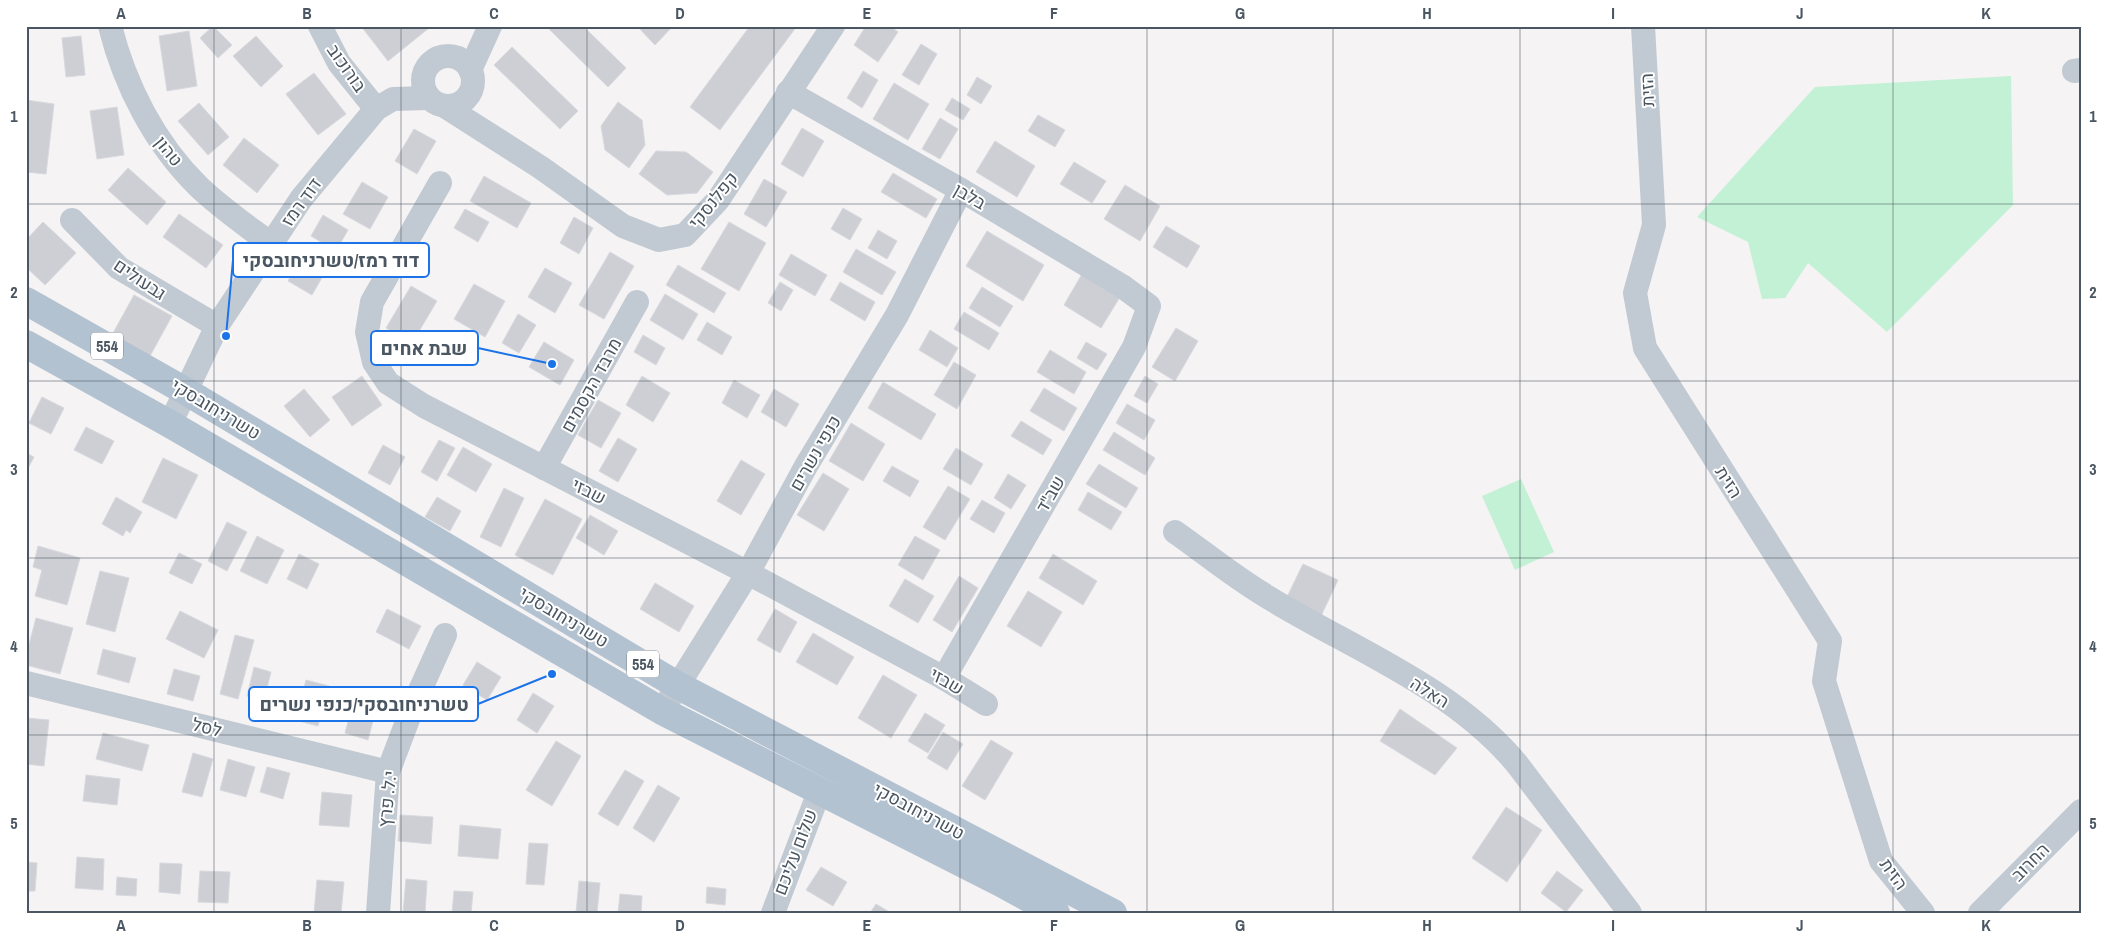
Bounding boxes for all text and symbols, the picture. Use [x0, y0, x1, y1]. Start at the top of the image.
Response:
text: A [116, 2, 126, 24]
text: B [302, 2, 312, 24]
text: C [489, 2, 499, 24]
text: D [675, 2, 685, 24]
text: E [863, 2, 872, 24]
text: F [1050, 2, 1058, 24]
text: G [1235, 2, 1245, 24]
text: H [1422, 2, 1432, 24]
text: I [1611, 2, 1615, 24]
text: J [1796, 2, 1804, 24]
text: K [1981, 2, 1991, 24]
street label: בורוכוב [321, 39, 373, 97]
street label: הזית [1634, 73, 1660, 107]
text: 1 [10, 105, 18, 127]
text: 1 [2089, 105, 2097, 127]
street label: טהון [149, 131, 189, 171]
street label: קפלנסקי [682, 166, 744, 234]
street label: דוד רמז [275, 172, 327, 232]
street label: בלבן [949, 177, 991, 215]
callout: דוד רמז/טשרניחובסקי [233, 243, 429, 277]
text: דוד רמז/טשרניחובסקי [243, 247, 420, 273]
street label: גבעולים [109, 252, 171, 306]
text: 2 [10, 281, 18, 303]
text: 2 [2089, 281, 2097, 303]
callout: שבת אחים [371, 331, 478, 365]
road number: 554 [91, 332, 123, 360]
street label: מרבד הקסמים [555, 333, 627, 437]
text: שבת אחים [381, 335, 467, 361]
street label: טשרניחובסקי [167, 373, 265, 445]
street label: כנפי נשרים [783, 411, 847, 495]
text: 3 [10, 458, 18, 480]
text: 3 [2089, 458, 2097, 480]
street label: הזית [1709, 461, 1749, 503]
street label: שב''ד [1029, 471, 1071, 517]
street label: שבזי [567, 472, 611, 510]
street label: טשרניחובסקי [515, 581, 613, 653]
text: 4 [10, 635, 18, 657]
text: 4 [2089, 635, 2097, 657]
road number: 554 [627, 651, 659, 678]
street label: שבזי [925, 661, 969, 701]
street label: האלה [1406, 670, 1454, 714]
callout: טשרניחובסקי/כנפי נשרים [249, 687, 478, 721]
text: טשרניחובסקי/כנפי נשרים [259, 691, 469, 717]
street label: לסל [189, 711, 225, 743]
street label: י.ל. פרץ [372, 769, 402, 829]
street label: טשרניחובסקי [869, 776, 969, 846]
street label: שלום עליכם [767, 805, 823, 899]
text: 5 [10, 812, 18, 834]
text: 5 [2089, 812, 2097, 834]
street label: החרוב [2005, 837, 2055, 887]
street label: הזית [1874, 853, 1914, 895]
text: A [116, 914, 126, 936]
text: B [302, 914, 312, 936]
text: C [489, 914, 499, 936]
text: D [675, 914, 685, 936]
text: E [863, 914, 872, 936]
text: F [1050, 914, 1058, 936]
text: G [1235, 914, 1245, 936]
text: H [1422, 914, 1432, 936]
text: I [1611, 914, 1615, 936]
text: J [1796, 914, 1804, 936]
text: K [1981, 914, 1991, 936]

